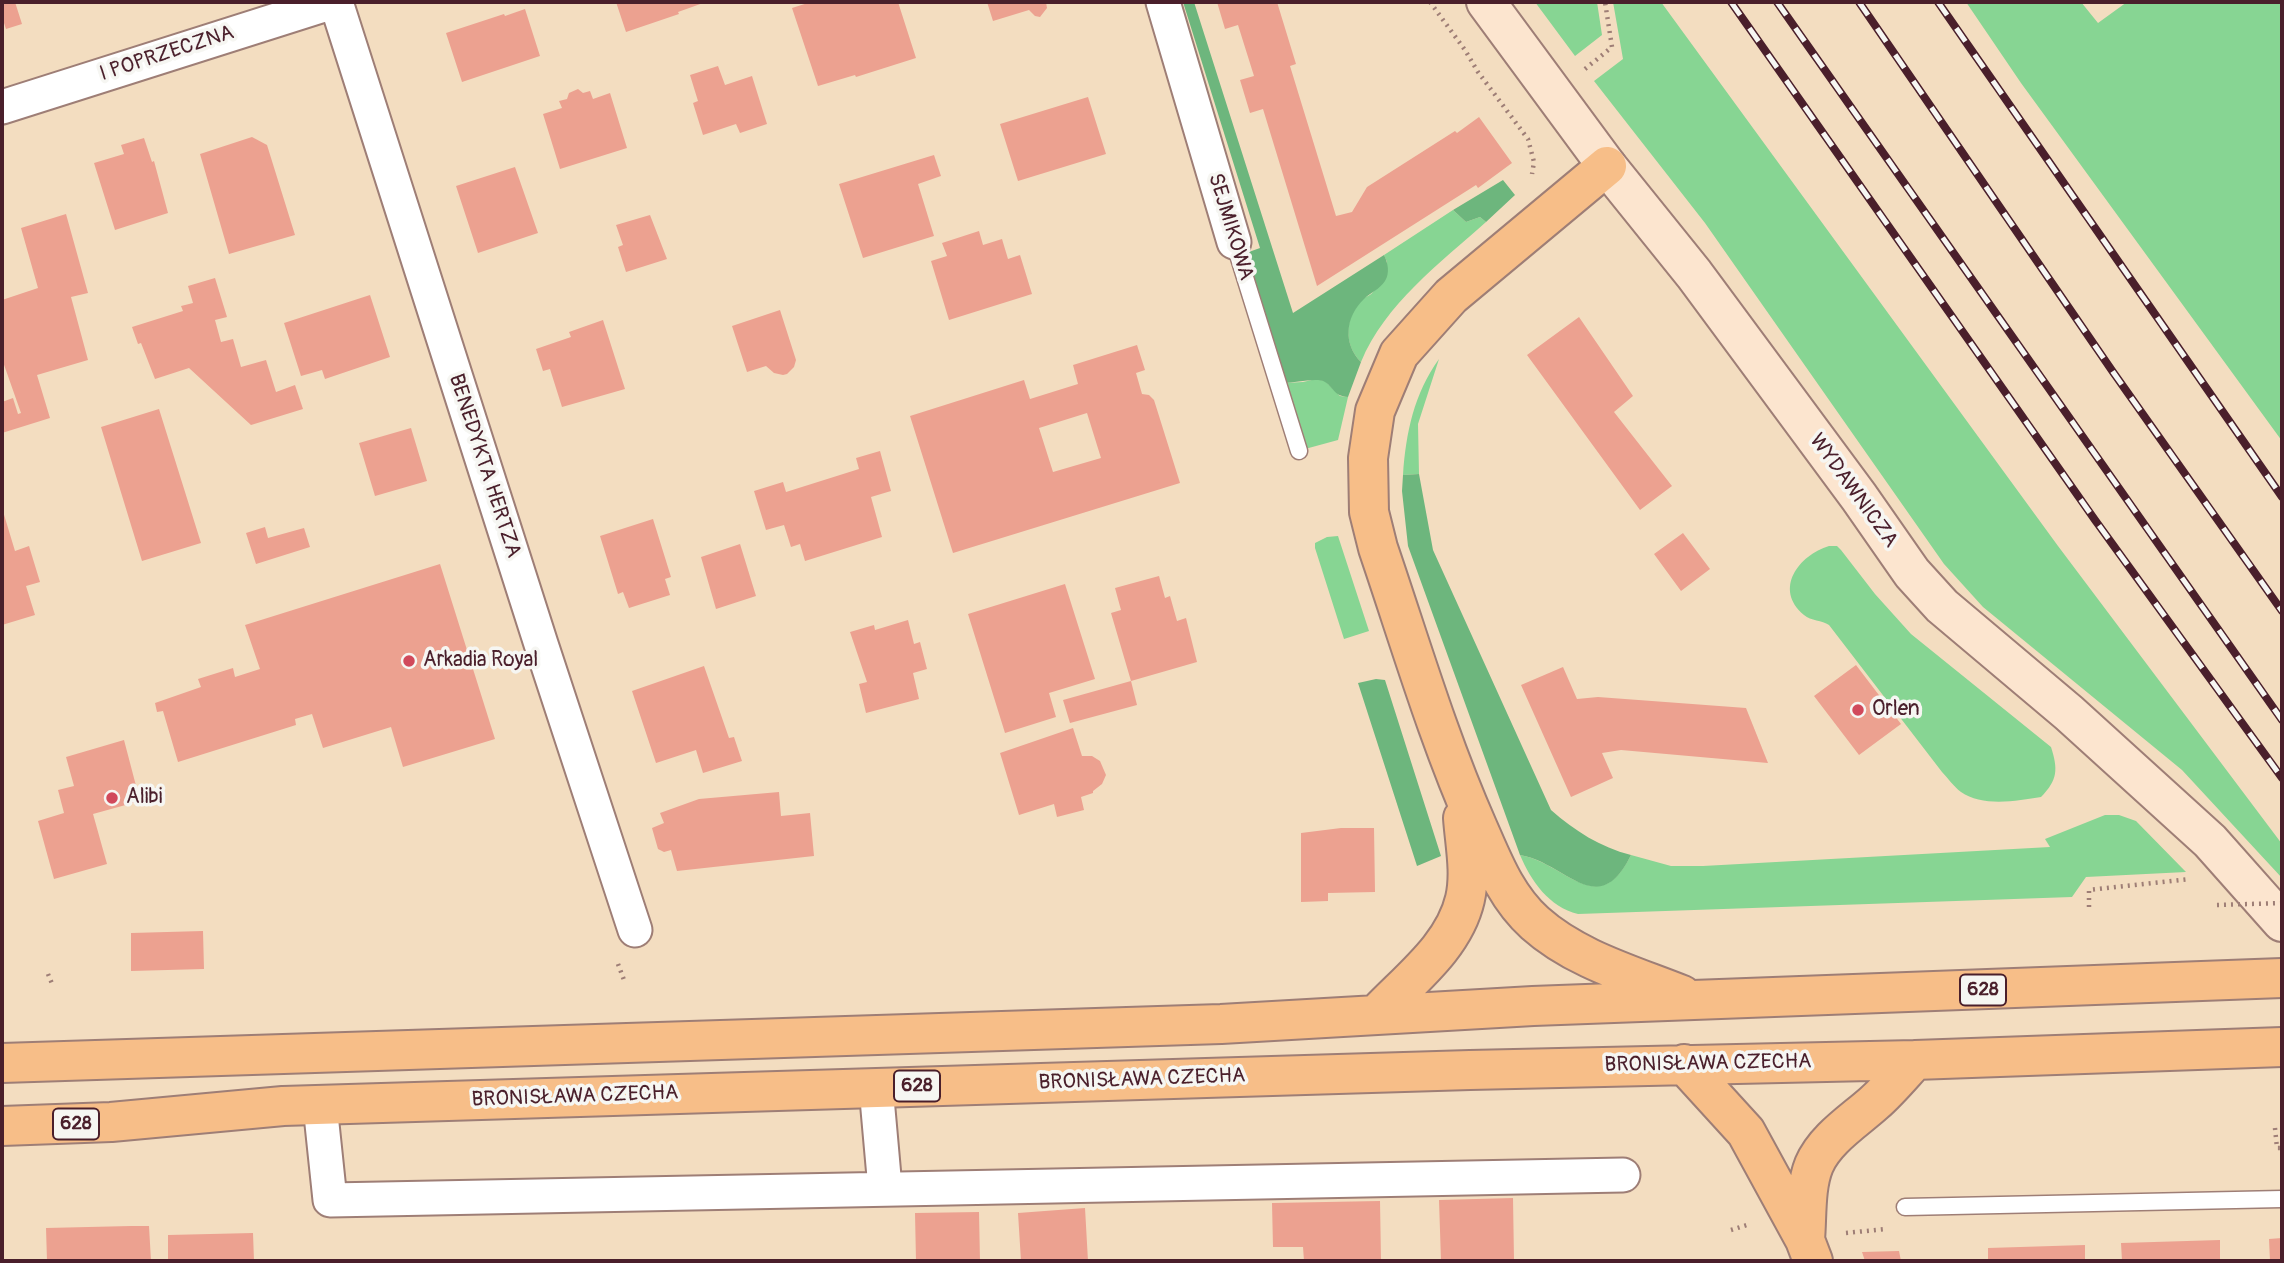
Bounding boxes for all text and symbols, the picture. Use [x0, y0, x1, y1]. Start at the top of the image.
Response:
street label: I POPRZECZNA [97, 20, 237, 88]
street label: SEJMIKOWA [1202, 170, 1258, 284]
street label: BENEDYKTA HERTZA [442, 371, 526, 561]
street label: WYDAWNICZA [1803, 429, 1903, 553]
place label: Arkadia Royal [423, 648, 538, 674]
marker: Arkadia Royal [401, 653, 417, 669]
place label: Orlen [1872, 697, 1920, 723]
marker: Orlen [1850, 702, 1866, 718]
place label: Alibi [126, 785, 162, 811]
marker: Alibi [104, 790, 120, 806]
road number: 628 [1960, 974, 2006, 1006]
street label: BRONISŁAWA CZECHA [1604, 1050, 1812, 1078]
street label: BRONISŁAWA CZECHA [1038, 1064, 1246, 1096]
road number: 628 [894, 1070, 940, 1102]
street label: BRONISŁAWA CZECHA [471, 1081, 679, 1113]
road number: 628 [53, 1108, 99, 1140]

